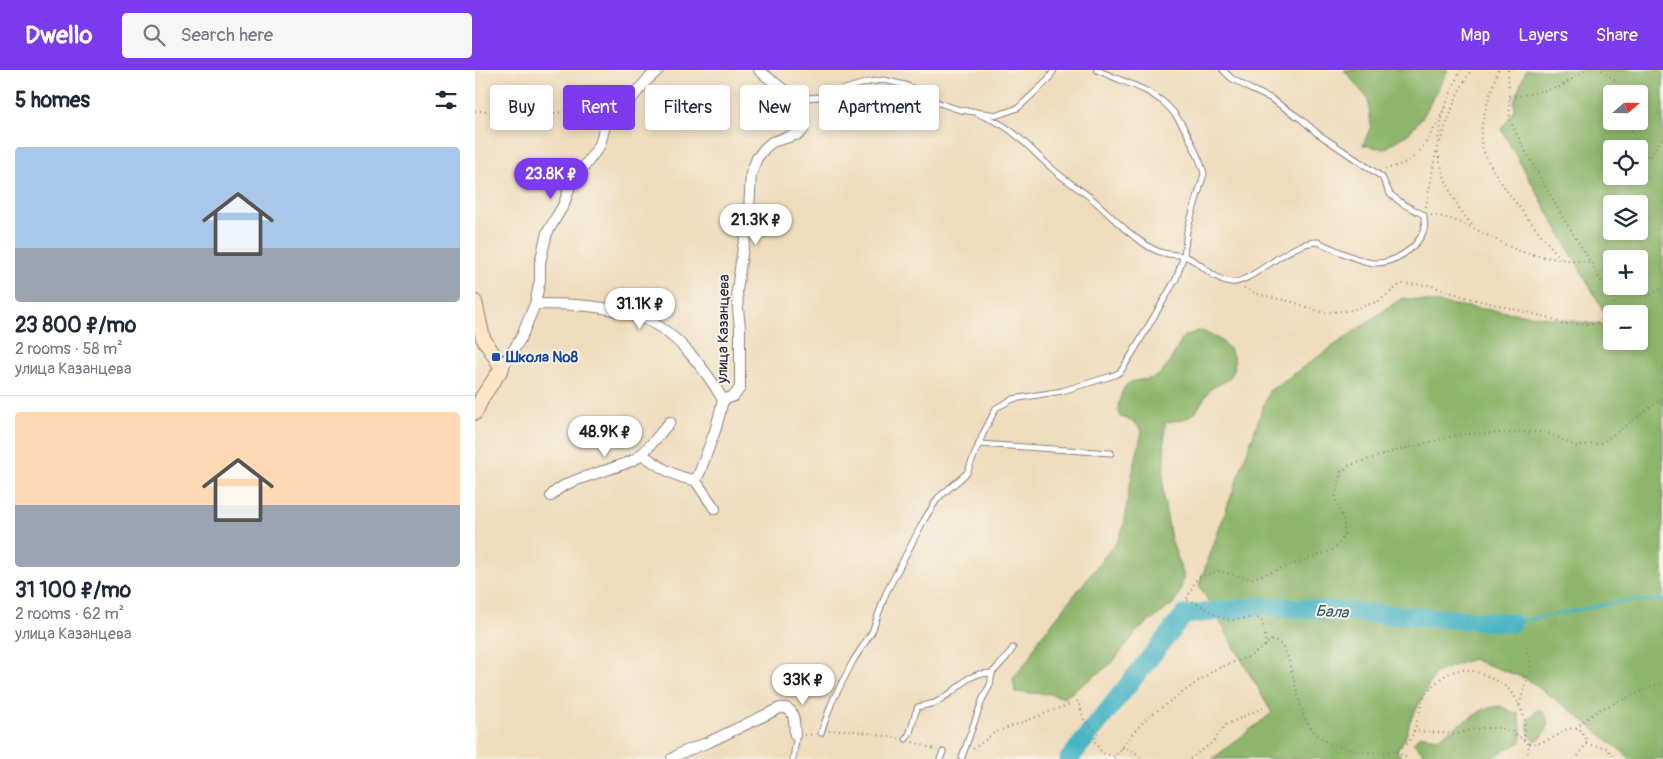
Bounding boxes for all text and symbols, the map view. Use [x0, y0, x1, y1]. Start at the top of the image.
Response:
search box [122, 13, 472, 58]
text: Dwello [25, 21, 92, 50]
icon: search [140, 21, 168, 49]
text: Search here [180, 23, 273, 47]
text: Map [1461, 24, 1490, 47]
text: Layers [1518, 24, 1568, 47]
text: Share [1596, 24, 1638, 47]
chip: Buy [490, 85, 553, 130]
chip: Rent [563, 85, 635, 130]
chip: Filters [645, 85, 730, 130]
chip: New [740, 85, 809, 130]
chip: Apartment [819, 85, 939, 130]
north arrow [1603, 85, 1647, 130]
map controls [1603, 85, 1648, 350]
icon: filters [432, 86, 460, 114]
text: 5 homes [15, 87, 90, 114]
button: locate [1603, 140, 1648, 185]
pin: 23.8K ₽ [505, 158, 597, 200]
text: 23.8K ₽ [525, 164, 577, 184]
icon: home [193, 179, 283, 269]
button: layers [1603, 195, 1648, 240]
pin: 21.3K ₽ [710, 204, 802, 246]
text: 21.3K ₽ [731, 210, 781, 230]
button: + [1603, 250, 1648, 295]
street label: улица Казанцева [713, 274, 734, 385]
pin: 31.1K ₽ [594, 288, 686, 330]
text: 31.1K ₽ [616, 294, 664, 314]
button: − [1603, 305, 1648, 350]
text: 23 800 ₽/mo [15, 312, 136, 339]
text: 2 rooms · 58 m² [15, 339, 123, 359]
place label: Школа №8 [505, 348, 578, 367]
marker: Школа №8 [490, 351, 502, 363]
text: улица Казанцева [15, 359, 131, 379]
pin: 48.9K ₽ [559, 416, 651, 458]
text: 48.9K ₽ [579, 422, 631, 442]
icon: home [193, 445, 283, 535]
text: 31 100 ₽/mo [15, 577, 131, 604]
water label: Бала [1315, 601, 1351, 623]
text: 2 rooms · 62 m² [15, 604, 124, 624]
text: улица Казанцева [15, 624, 131, 644]
pin: 33K ₽ [768, 664, 838, 706]
text: 33K ₽ [783, 670, 823, 690]

